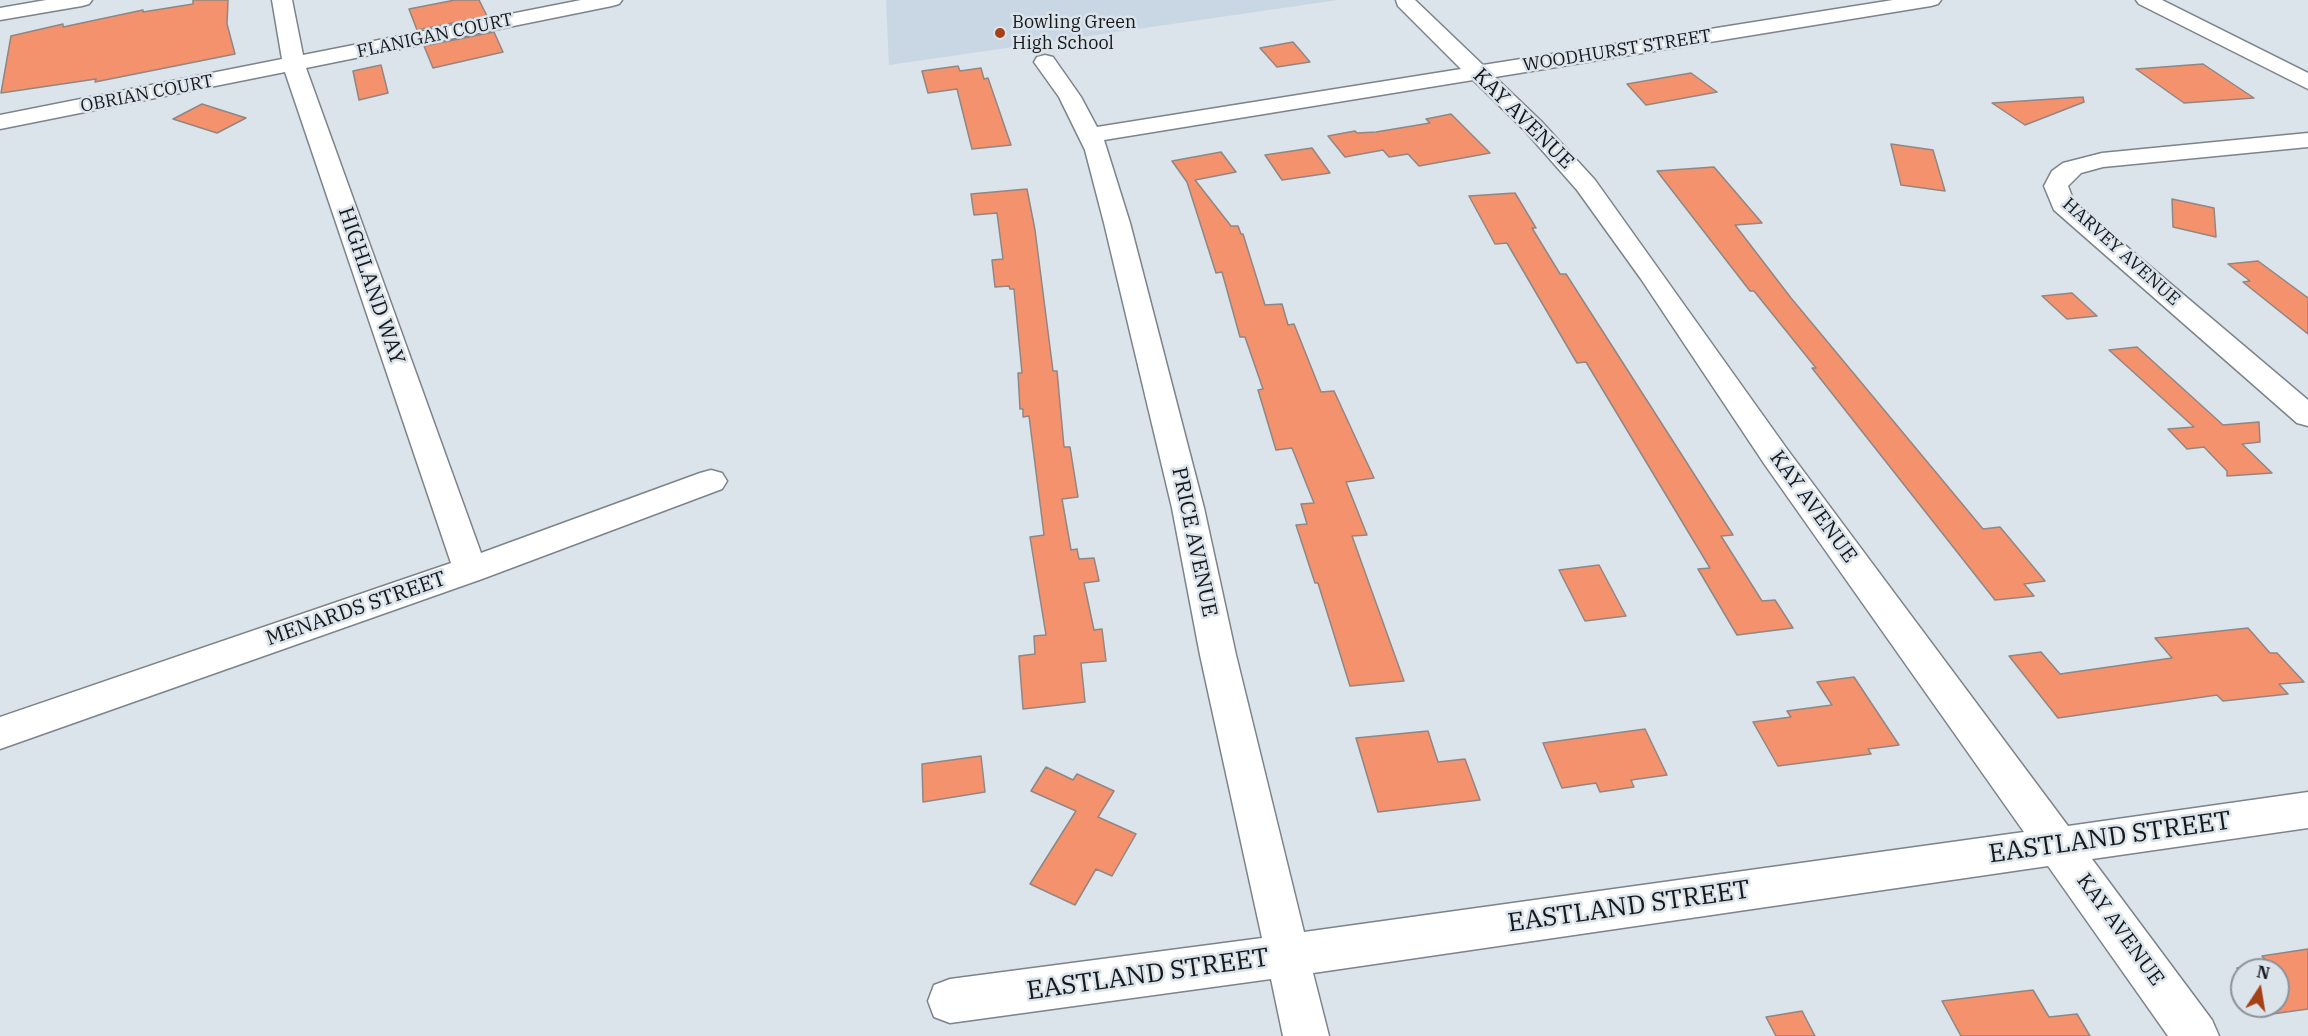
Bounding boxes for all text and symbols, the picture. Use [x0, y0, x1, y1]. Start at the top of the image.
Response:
street label: FLANIGAN COURT [355, 9, 515, 63]
place label: Bowling Green High School [1012, 12, 1136, 54]
street label: WOODHURST STREET [1521, 25, 1713, 77]
marker: Bowling Green High School [993, 26, 1007, 40]
street label: KAY AVENUE [1467, 63, 1579, 175]
street label: OBRIAN COURT [79, 71, 215, 117]
street label: HARVEY AVENUE [2058, 194, 2184, 310]
street label: HIGHLAND WAY [332, 204, 410, 368]
street label: KAY AVENUE [1764, 446, 1862, 568]
street label: PRICE AVENUE [1166, 465, 1222, 619]
street label: MENARDS STREET [263, 566, 449, 652]
street label: EASTLAND STREET [1987, 806, 2233, 870]
street label: KAY AVENUE [2071, 869, 2169, 991]
street label: EASTLAND STREET [1506, 875, 1752, 939]
street label: EASTLAND STREET [1025, 943, 1271, 1007]
north arrow [2230, 958, 2290, 1018]
text: N [2255, 961, 2272, 983]

